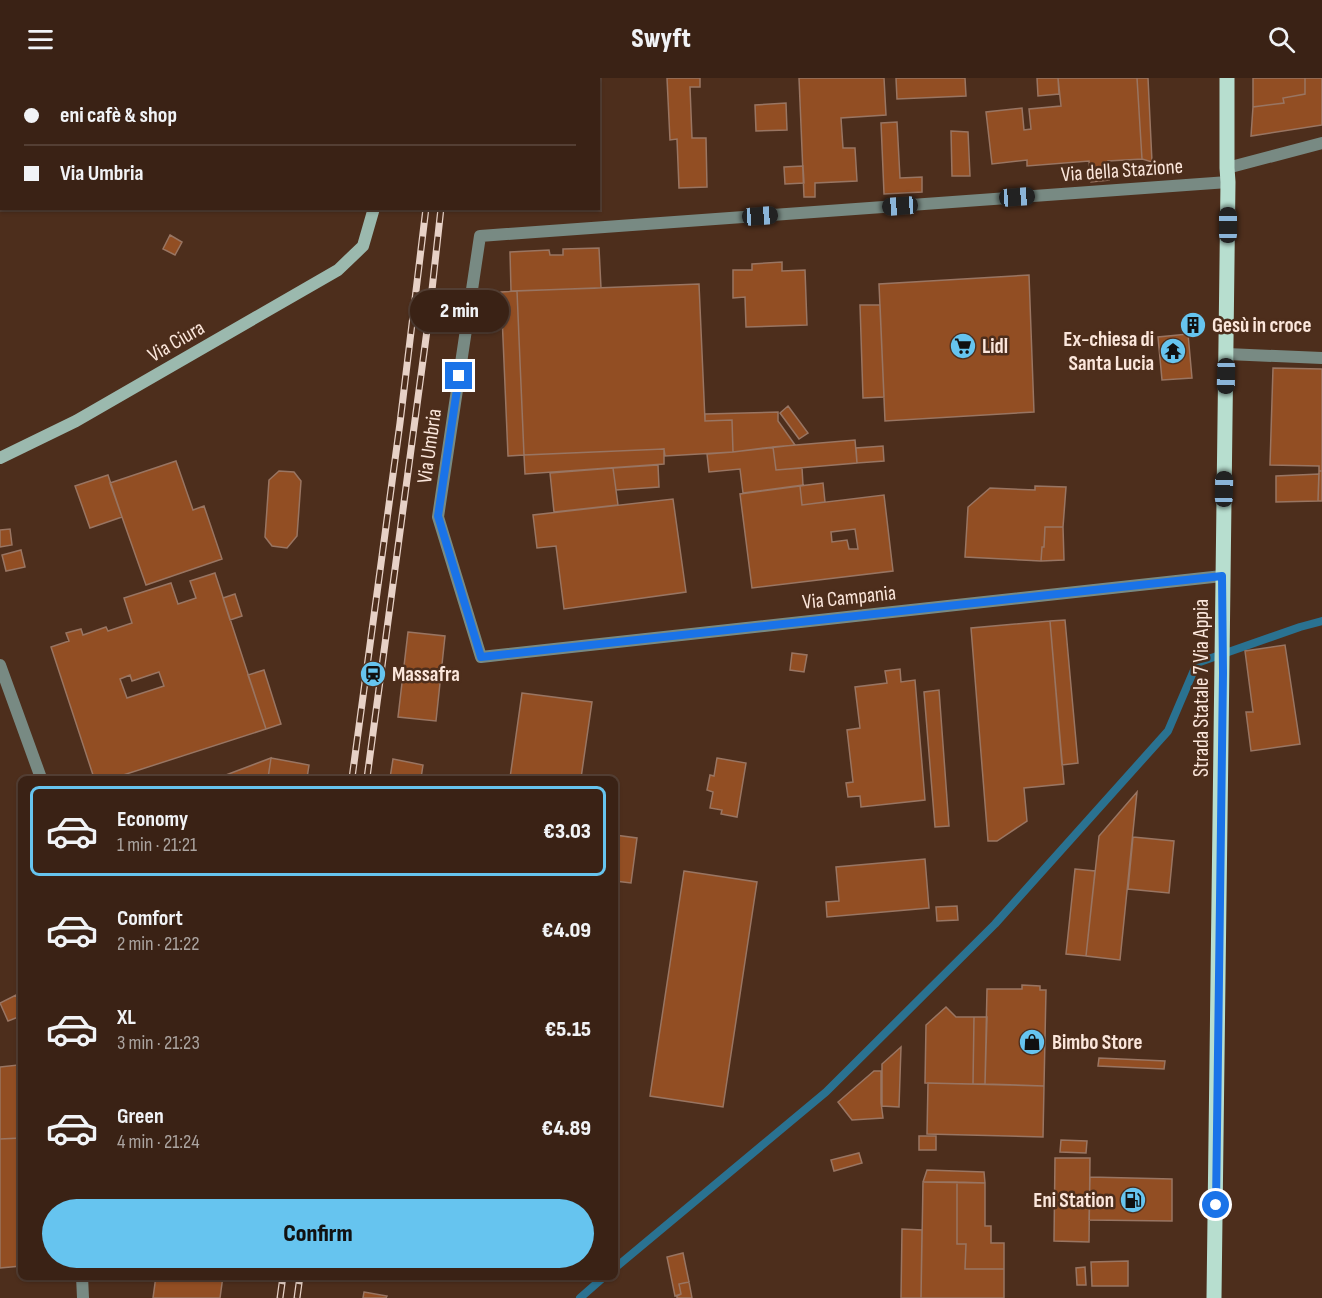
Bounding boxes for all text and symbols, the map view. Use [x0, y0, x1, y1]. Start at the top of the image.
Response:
icon: menu [24, 23, 57, 56]
text: Swyft [631, 23, 691, 55]
icon: search [1265, 23, 1298, 56]
text: eni cafè & shop [60, 102, 177, 129]
street label: Via della Stazione [1060, 154, 1184, 187]
text: Via Umbria [60, 160, 144, 187]
car [998, 187, 1036, 207]
car [881, 196, 919, 216]
car [741, 206, 779, 226]
car [1219, 207, 1237, 243]
callout: 2 min [410, 289, 508, 331]
text: 2 min [440, 299, 479, 323]
building icon: Gesù in croce [1178, 310, 1208, 340]
place label: Gesù in croce [1212, 313, 1311, 338]
street label: Via Ciura [143, 315, 209, 368]
place label: Ex-chiesa di Santa Lucia [1063, 327, 1154, 376]
supermarket icon: Lidl [948, 331, 978, 361]
place label: Lidl [982, 334, 1008, 359]
temple icon: Ex-chiesa di Santa Lucia [1158, 336, 1188, 366]
car [1217, 358, 1235, 394]
route end [445, 362, 472, 389]
street label: Via Umbria [412, 407, 447, 485]
car [1215, 471, 1233, 507]
street label: Via Campania [801, 580, 897, 615]
street label: Strada Statale 7 Via Appia [1189, 599, 1214, 777]
station icon: Massafra [358, 659, 388, 689]
place label: Massafra [392, 662, 460, 687]
icon: car [45, 804, 99, 858]
text: Economy [117, 806, 188, 833]
text: €3.03 [543, 818, 591, 845]
text: 1 min · 21:21 [117, 833, 197, 857]
icon: car [45, 903, 99, 957]
text: Comfort [117, 905, 183, 932]
text: €4.09 [542, 917, 591, 944]
text: 2 min · 21:22 [117, 932, 199, 956]
icon: car [45, 1002, 99, 1056]
text: XL [117, 1004, 136, 1031]
text: €5.15 [545, 1016, 591, 1043]
shop icon: Bimbo Store [1017, 1027, 1047, 1057]
place label: Bimbo Store [1052, 1030, 1142, 1055]
text: 3 min · 21:23 [117, 1031, 200, 1055]
icon: car [45, 1101, 99, 1155]
text: Green [117, 1103, 164, 1130]
text: €4.89 [542, 1115, 591, 1142]
text: 4 min · 21:24 [117, 1130, 200, 1154]
fuel station icon: Eni Station [1118, 1185, 1148, 1215]
place label: Eni Station [1033, 1188, 1114, 1213]
route start [1202, 1191, 1229, 1218]
button: Confirm [42, 1199, 594, 1268]

